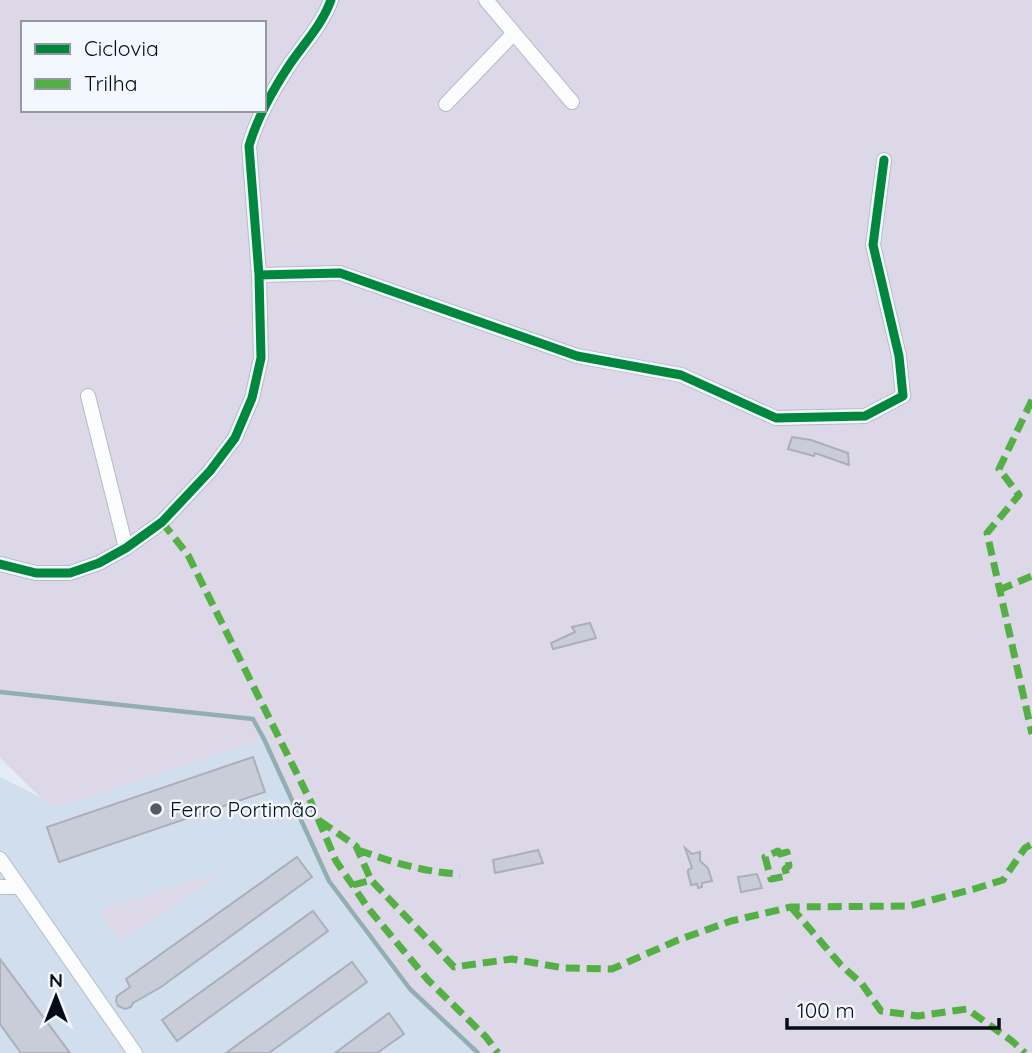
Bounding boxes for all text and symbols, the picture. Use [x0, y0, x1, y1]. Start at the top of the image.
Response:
legend [21, 21, 266, 112]
text: Ciclovia [84, 35, 159, 61]
text: Trilha [84, 70, 138, 96]
place label: Ferro Portimão [170, 796, 317, 822]
marker: Ferro Portimão [148, 801, 164, 817]
north arrow [21, 962, 91, 1032]
text: N [49, 968, 63, 992]
scale bar [787, 986, 999, 1030]
text: 100 m [797, 997, 855, 1023]

